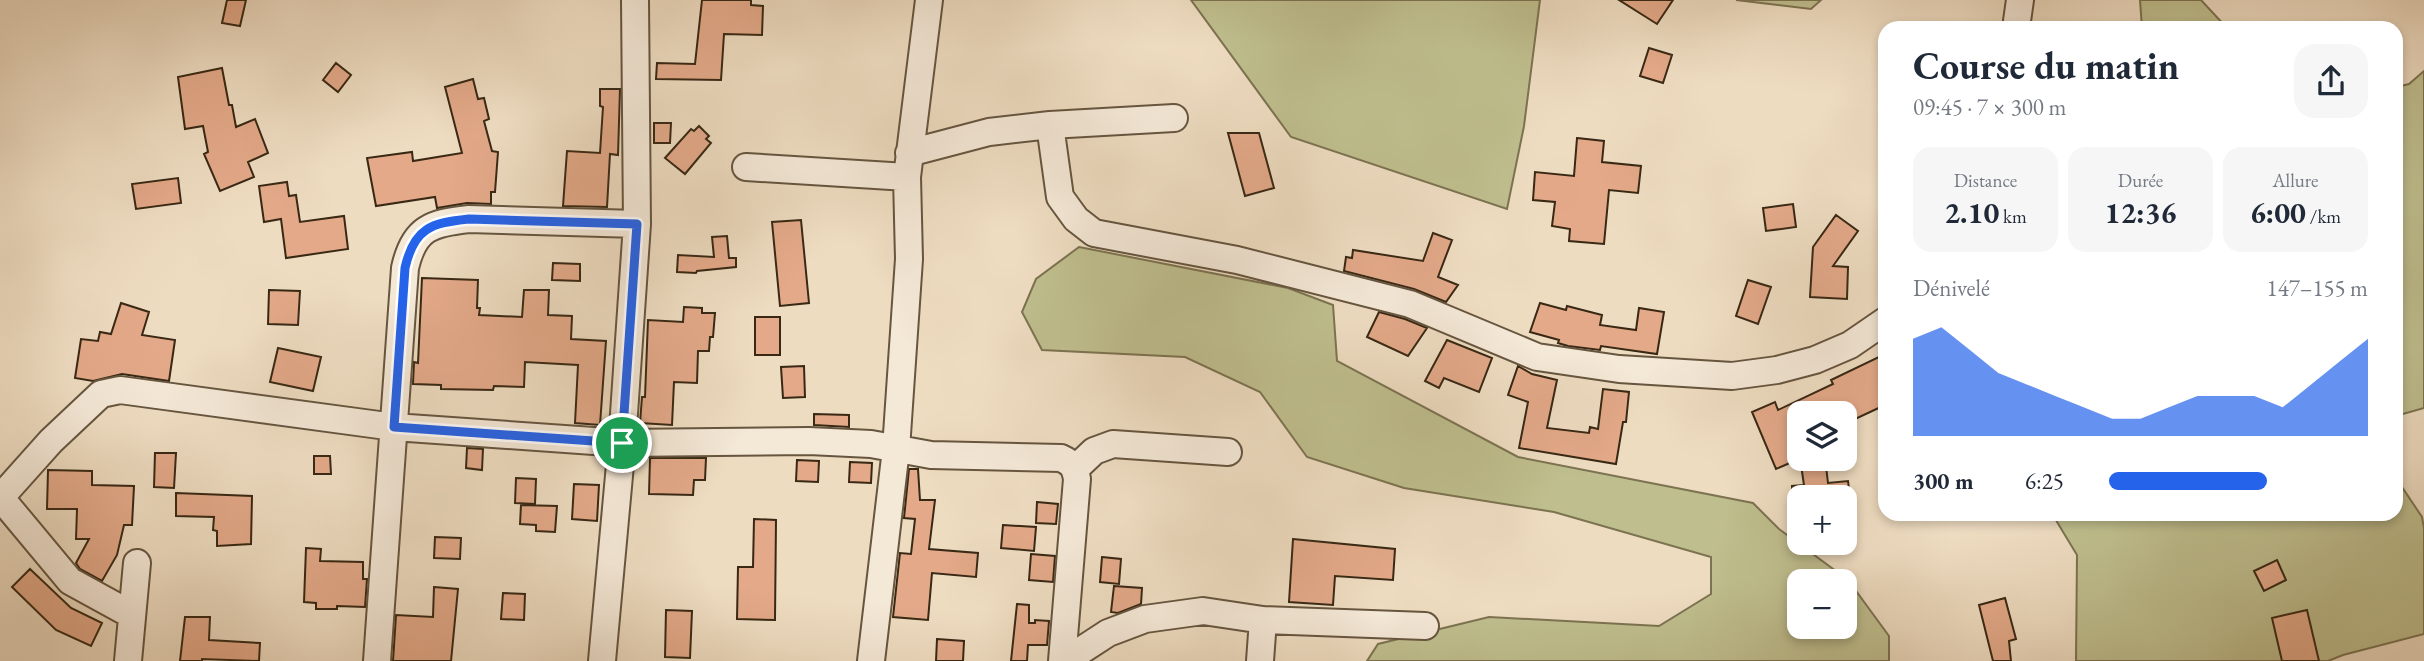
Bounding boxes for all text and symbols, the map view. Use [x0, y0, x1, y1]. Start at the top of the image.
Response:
text: Course du matin [1913, 41, 2179, 90]
button: share [2294, 44, 2368, 118]
text: 09:45 · 7 × 300 m [1913, 92, 2066, 122]
text: Distance [1954, 168, 2017, 193]
text: Durée [2118, 168, 2163, 193]
text: Allure [2272, 168, 2319, 193]
text: 2.10 [1944, 193, 1999, 232]
text: 12:36 [2105, 193, 2176, 232]
text: 6:00 [2250, 193, 2306, 232]
text: km [1999, 204, 2027, 229]
text: /km [2306, 204, 2341, 229]
text: Dénivelé [1913, 273, 1990, 303]
text: 147–155 m [2267, 273, 2368, 303]
map controls [1787, 401, 1857, 639]
button: layers [1787, 401, 1857, 471]
pin [592, 413, 652, 473]
icon: arrive [603, 424, 641, 462]
text: 300 m [1913, 466, 1974, 496]
text: 6:25 [2025, 466, 2064, 496]
button: + [1787, 485, 1857, 555]
button: − [1787, 569, 1857, 639]

